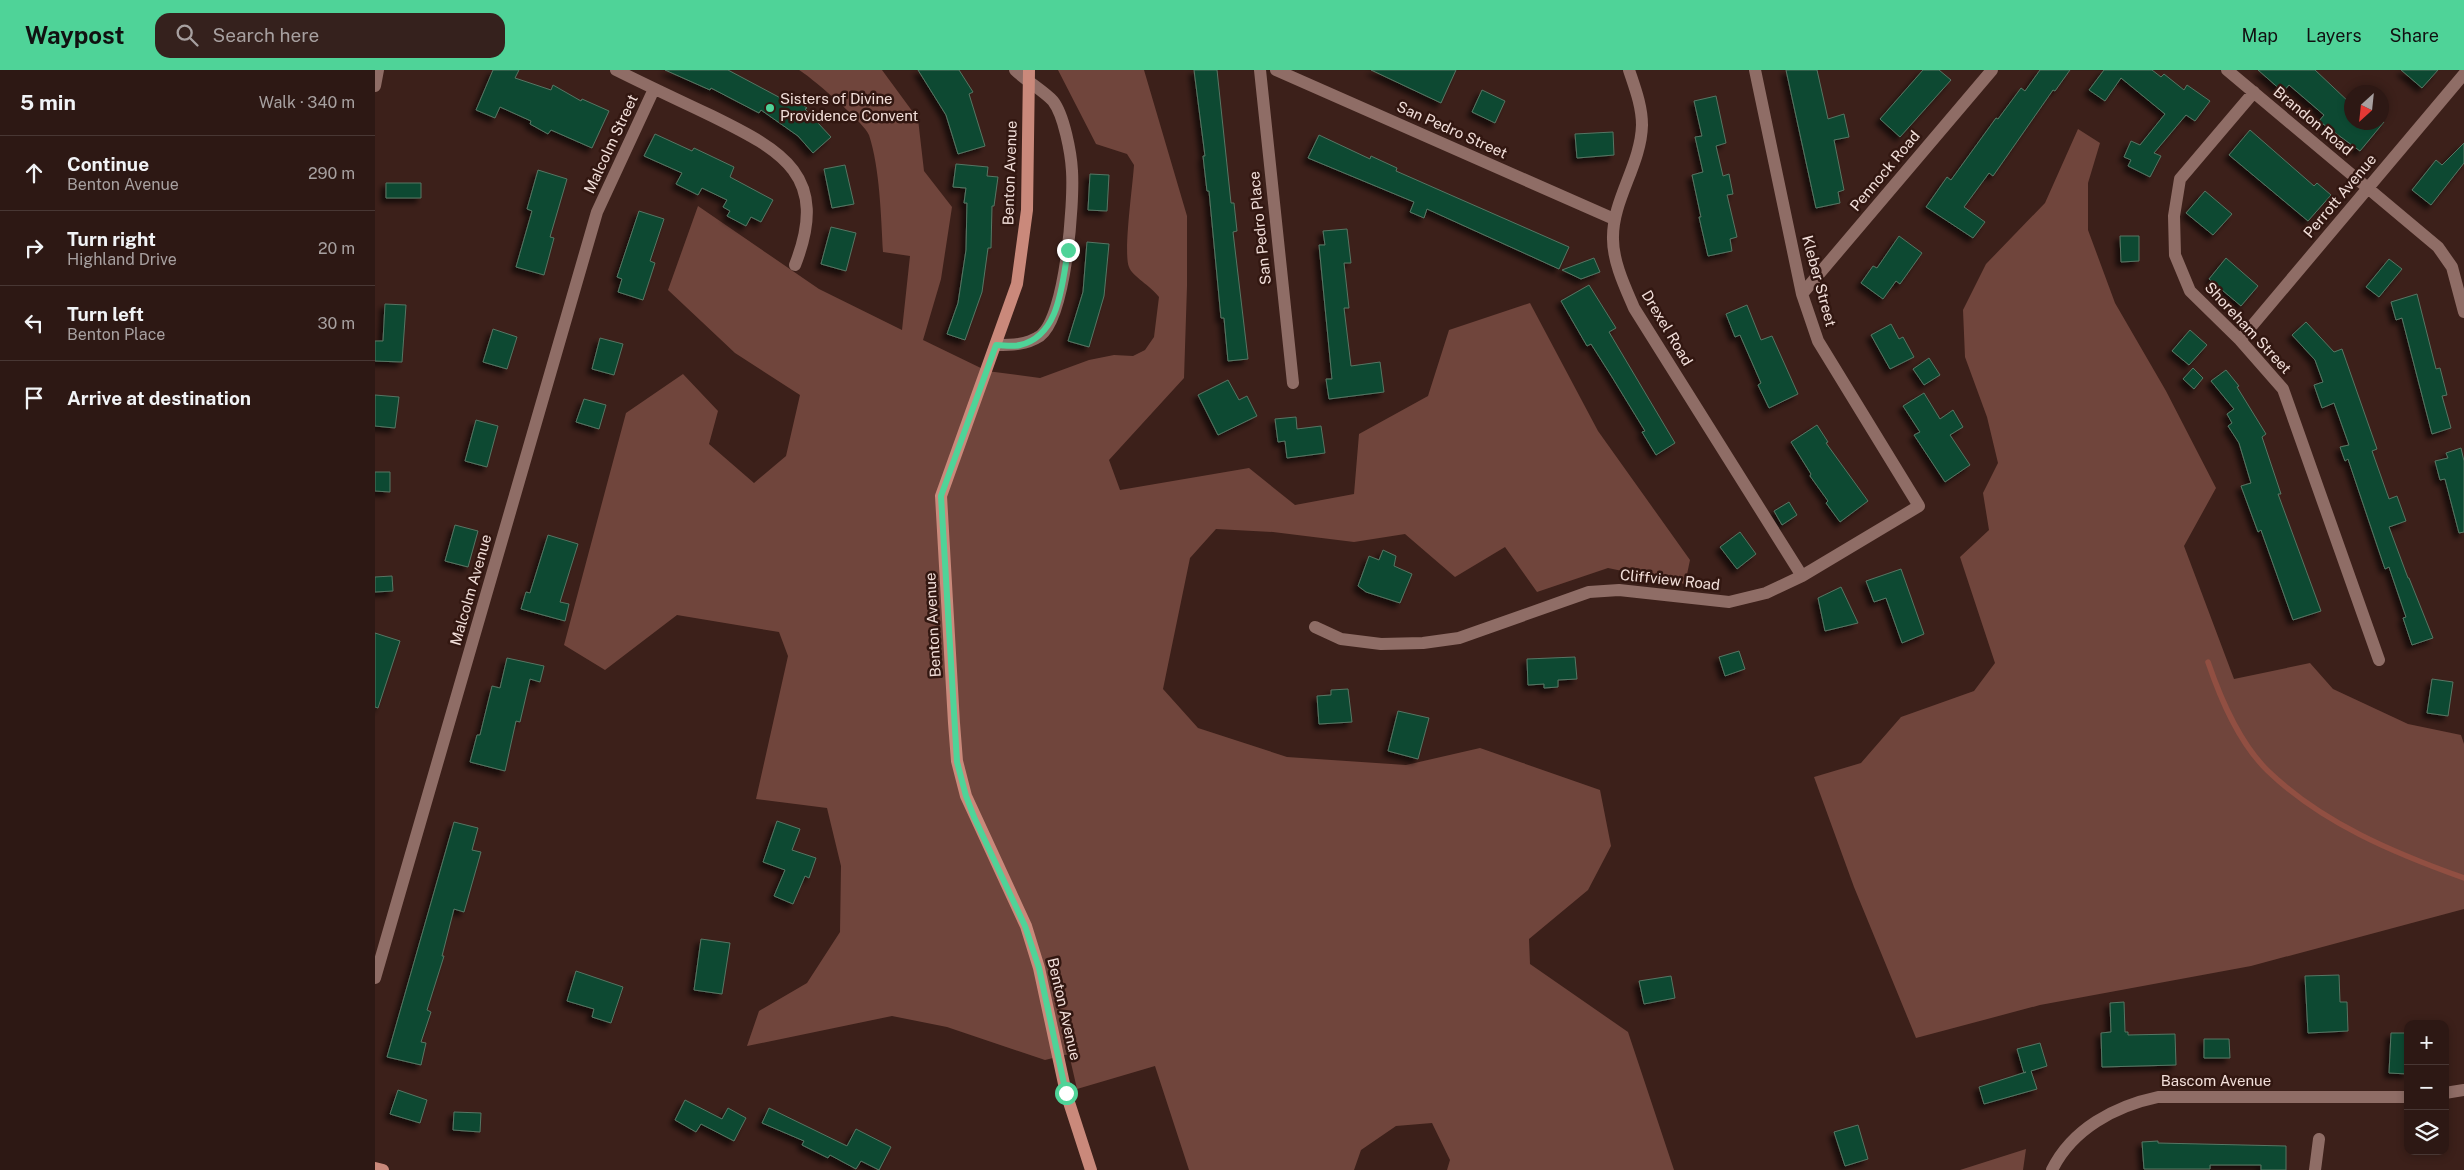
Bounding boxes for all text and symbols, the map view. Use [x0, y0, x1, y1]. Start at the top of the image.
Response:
search box [155, 13, 505, 58]
text: Waypost [25, 21, 125, 49]
icon: search [173, 21, 201, 49]
text: Search here [213, 24, 319, 46]
text: Map [2242, 25, 2278, 46]
text: Layers [2306, 25, 2362, 46]
text: Share [2390, 25, 2439, 46]
street label: Brandon Road [2270, 83, 2356, 159]
north arrow [2344, 85, 2389, 130]
text: 5 min [20, 90, 76, 115]
place label: Sisters of Divine Providence Convent [780, 90, 919, 124]
street label: Malcolm Street [580, 91, 641, 196]
text: Walk · 340 m [259, 93, 355, 112]
street label: San Pedro Street [1394, 98, 1510, 162]
marker: Sisters of Divine Providence Convent [764, 102, 776, 114]
street label: Benton Avenue [999, 120, 1020, 226]
street label: Pennock Road [1846, 127, 1923, 214]
street label: Perrott Avenue [2300, 150, 2379, 241]
text: Continue [67, 153, 149, 175]
icon: ahead [20, 159, 48, 187]
text: 290 m [308, 164, 355, 183]
street label: San Pedro Place [1245, 170, 1274, 286]
text: Benton Avenue [67, 175, 179, 194]
text: Turn right [67, 228, 156, 250]
street label: Kleber Street [1799, 233, 1840, 328]
icon: right [20, 234, 48, 262]
text: 20 m [318, 239, 355, 258]
route end [1057, 239, 1080, 262]
text: Highland Drive [67, 250, 177, 269]
street label: Shoreham Street [2202, 278, 2295, 377]
street label: Drexel Road [1638, 287, 1696, 368]
text: Turn left [67, 303, 144, 325]
icon: left [20, 309, 48, 337]
text: 30 m [318, 314, 355, 333]
text: Benton Place [67, 325, 165, 344]
icon: arrive [20, 384, 48, 412]
text: Arrive at destination [67, 387, 251, 409]
street label: Malcolm Avenue [447, 532, 495, 647]
street label: Cliffview Road [1619, 566, 1721, 593]
street label: Benton Avenue [921, 572, 944, 678]
street label: Benton Avenue [1044, 956, 1085, 1062]
map controls [2404, 1020, 2449, 1155]
button: + [2404, 1020, 2449, 1065]
button: − [2404, 1065, 2449, 1110]
street label: Bascom Avenue [2161, 1072, 2271, 1089]
route start [1055, 1082, 1078, 1105]
button: layers [2404, 1110, 2449, 1155]

